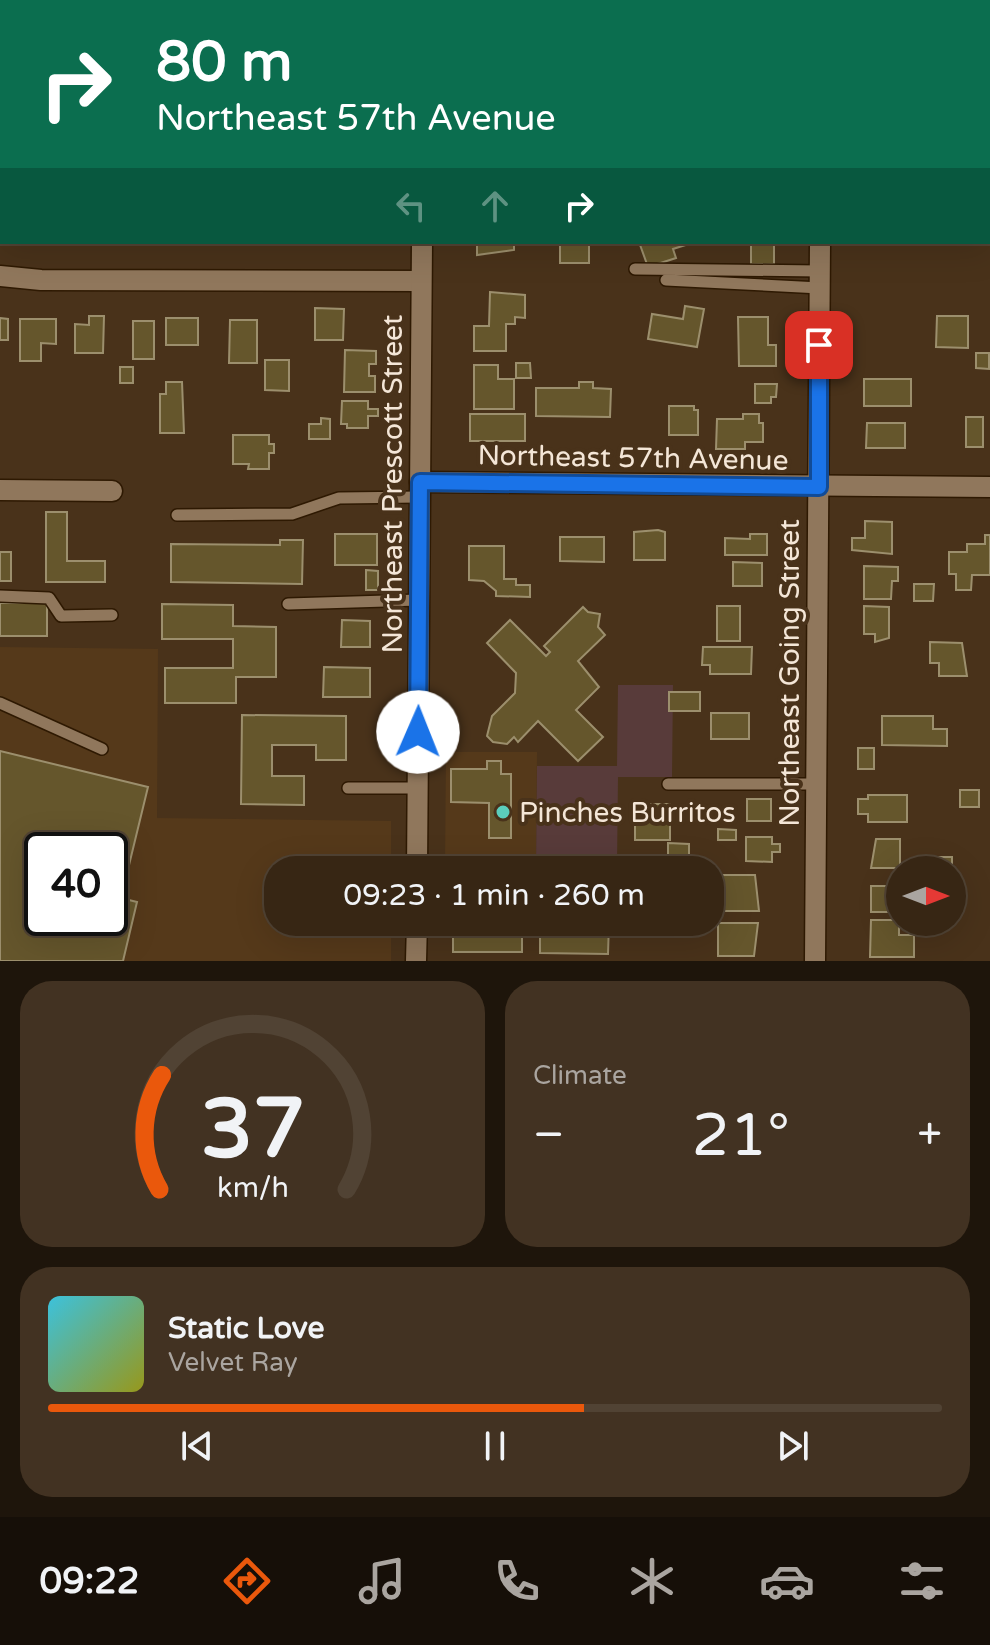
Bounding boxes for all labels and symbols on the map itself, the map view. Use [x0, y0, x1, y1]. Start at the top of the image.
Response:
pin [785, 311, 853, 379]
street label: Northeast Prescott Street [376, 314, 410, 654]
street label: Northeast 57th Avenue [477, 438, 789, 478]
street label: Northeast Going Street [773, 519, 807, 827]
position arrow [376, 690, 460, 774]
place label: Pinches Burritos [519, 796, 736, 830]
marker: Pinches Burritos [494, 803, 512, 821]
speed limit sign: 40 [24, 832, 128, 936]
north arrow [886, 856, 966, 936]

